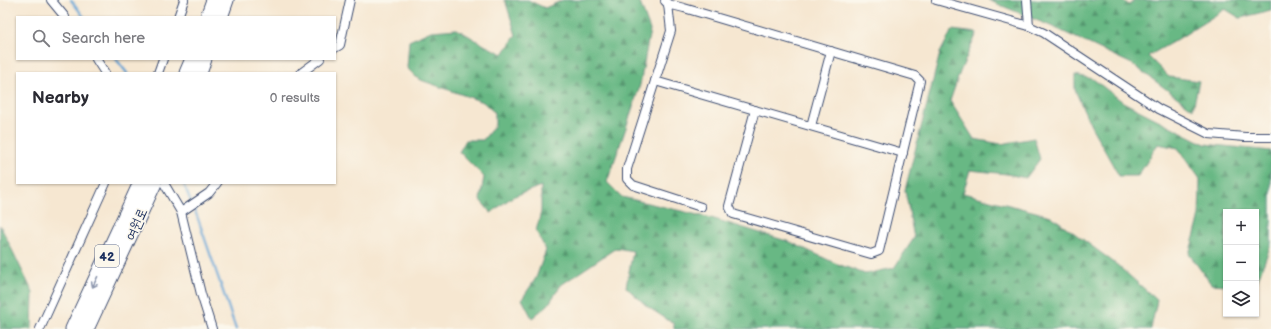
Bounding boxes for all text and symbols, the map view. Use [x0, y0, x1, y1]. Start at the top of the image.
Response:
search box [16, 16, 336, 60]
icon: search [30, 27, 52, 49]
text: Search here [62, 29, 145, 48]
text: Nearby [32, 88, 89, 108]
text: 0 results [270, 90, 320, 106]
street label: 여원로 [122, 205, 151, 243]
map controls [1223, 209, 1259, 317]
button: + [1223, 209, 1259, 245]
road number: 42 [95, 245, 119, 267]
button: − [1223, 245, 1259, 281]
one-way arrow [91, 276, 98, 288]
button: layers [1223, 281, 1259, 317]

